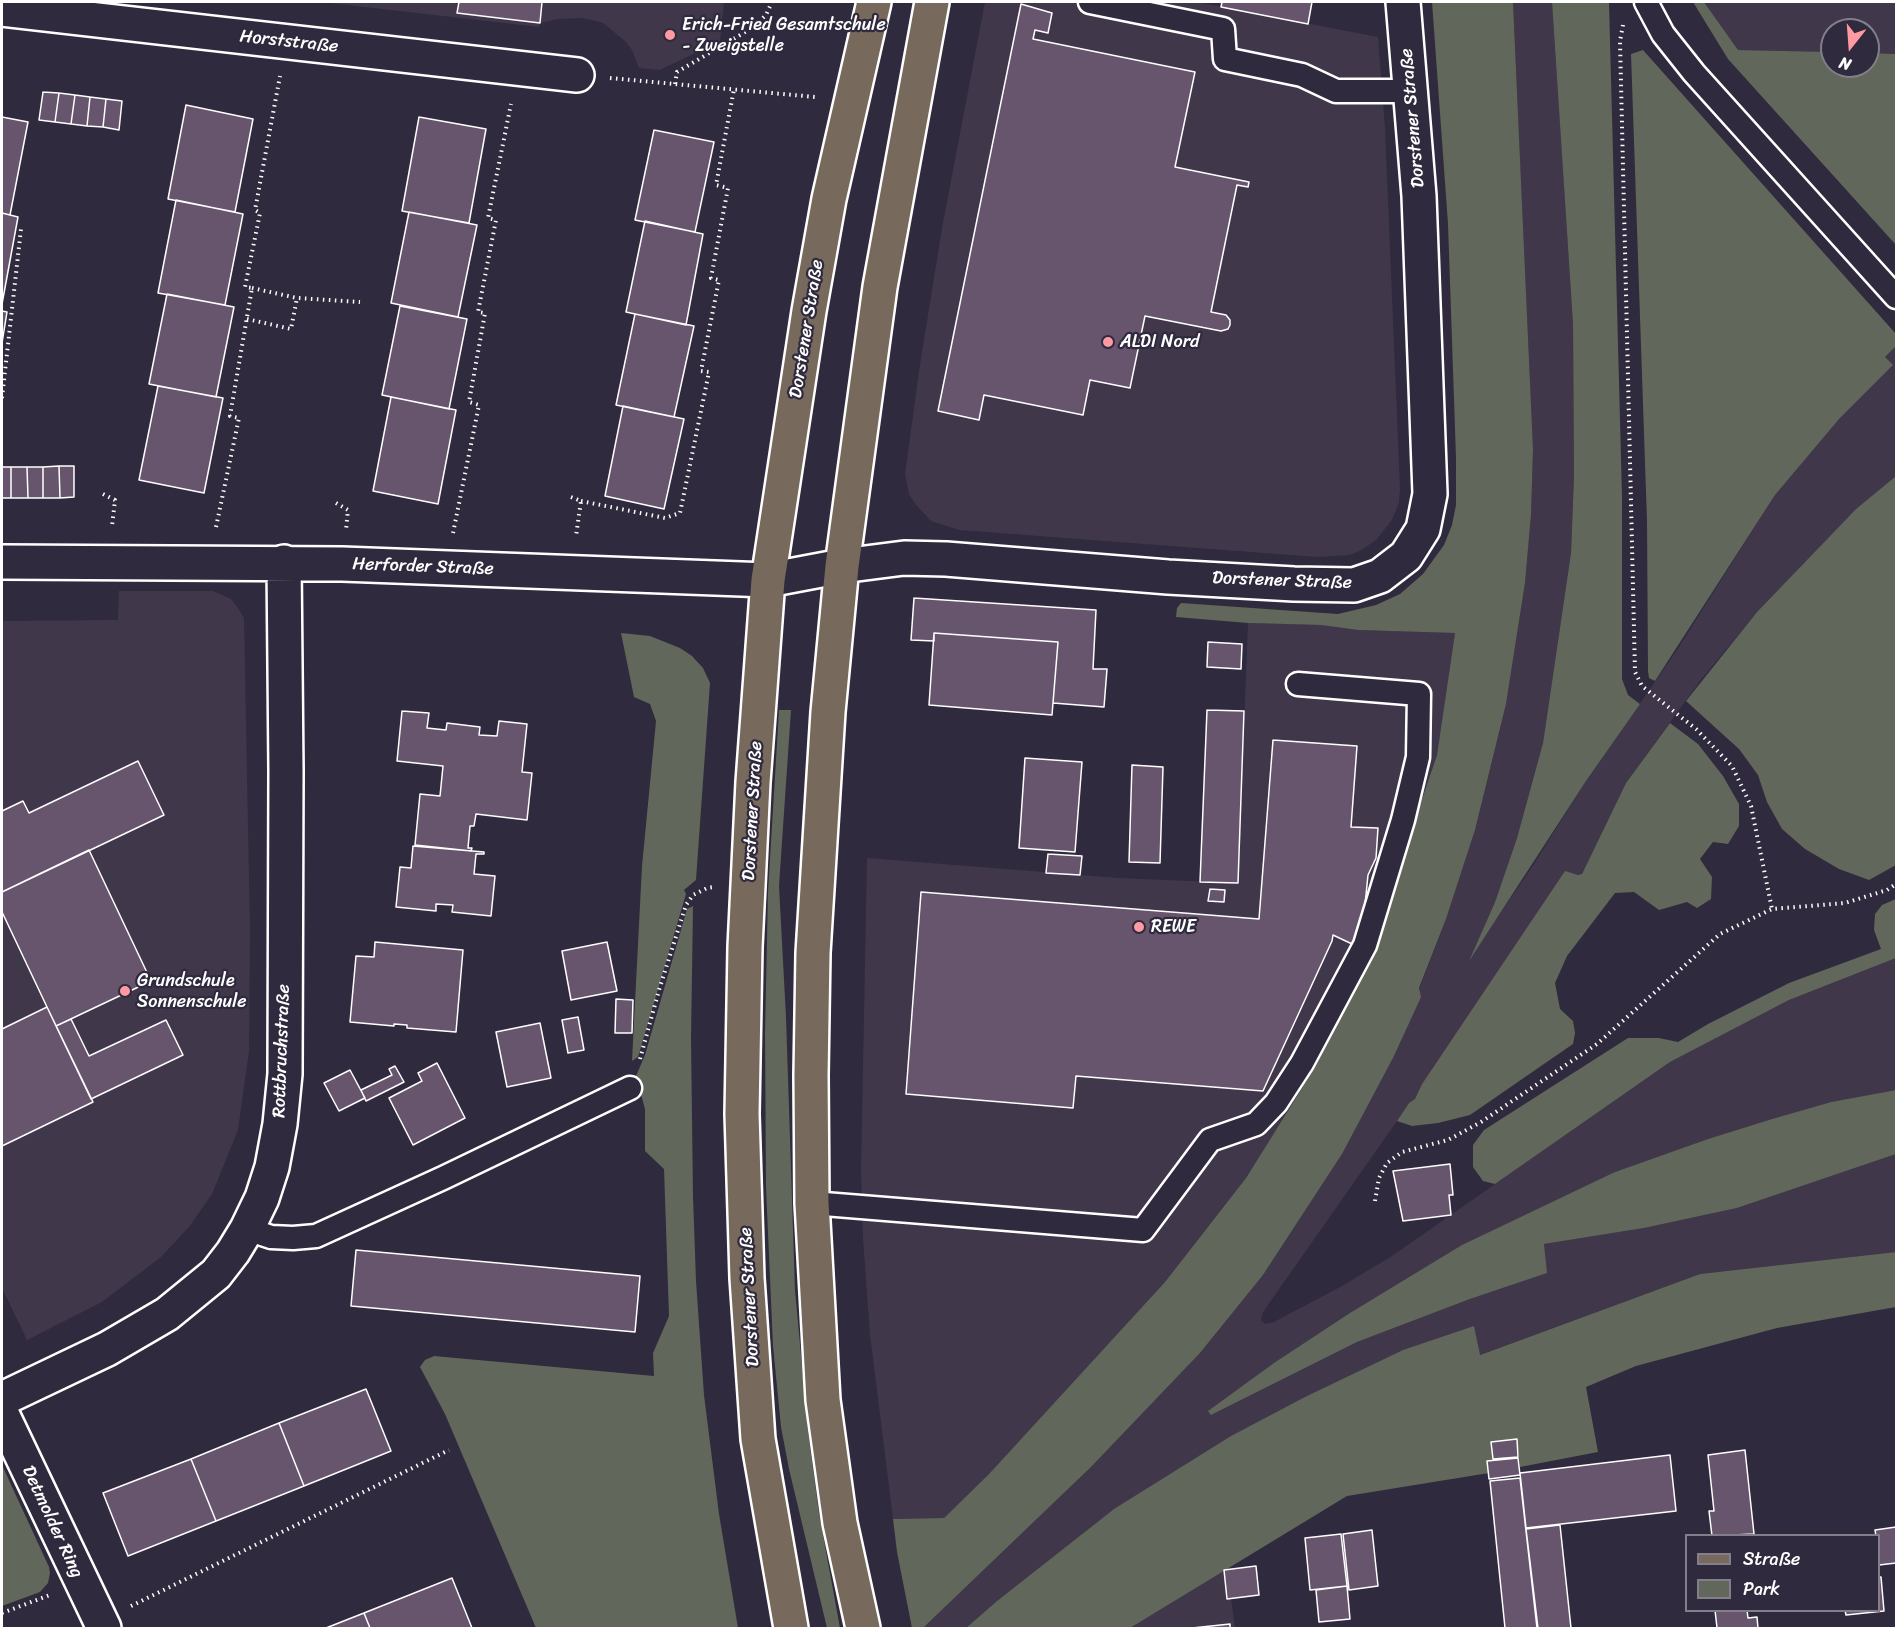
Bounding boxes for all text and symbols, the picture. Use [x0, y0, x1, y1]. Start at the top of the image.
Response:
place label: Erich-Fried Gesamtschule - Zweigstelle [682, 14, 886, 57]
north arrow [1820, 18, 1880, 78]
street label: Horststraße [239, 26, 339, 58]
marker: Erich-Fried Gesamtschule - Zweigstelle [663, 28, 677, 42]
street label: Dorstener Straße [1396, 47, 1430, 189]
text: N [1836, 48, 1855, 79]
street label: Dorstener Straße [785, 258, 829, 400]
place label: ALDI Nord [1120, 331, 1200, 353]
marker: ALDI Nord [1101, 335, 1115, 349]
street label: Herforder Straße [352, 554, 494, 580]
street label: Dorstener Straße [1212, 568, 1352, 594]
street label: Dorstener Straße [739, 741, 767, 881]
place label: REWE [1151, 916, 1196, 938]
marker: REWE [1132, 920, 1146, 934]
place label: Grundschule Sonnenschule [137, 970, 247, 1012]
marker: Grundschule Sonnenschule [118, 984, 132, 998]
street label: Rottbruchstraße [269, 984, 295, 1118]
street label: Dorstener Straße [736, 1227, 764, 1367]
street label: Detmolder Ring [17, 1463, 87, 1581]
legend [1685, 1534, 1880, 1612]
text: Straße [1743, 1543, 1800, 1575]
text: Park [1743, 1573, 1780, 1605]

